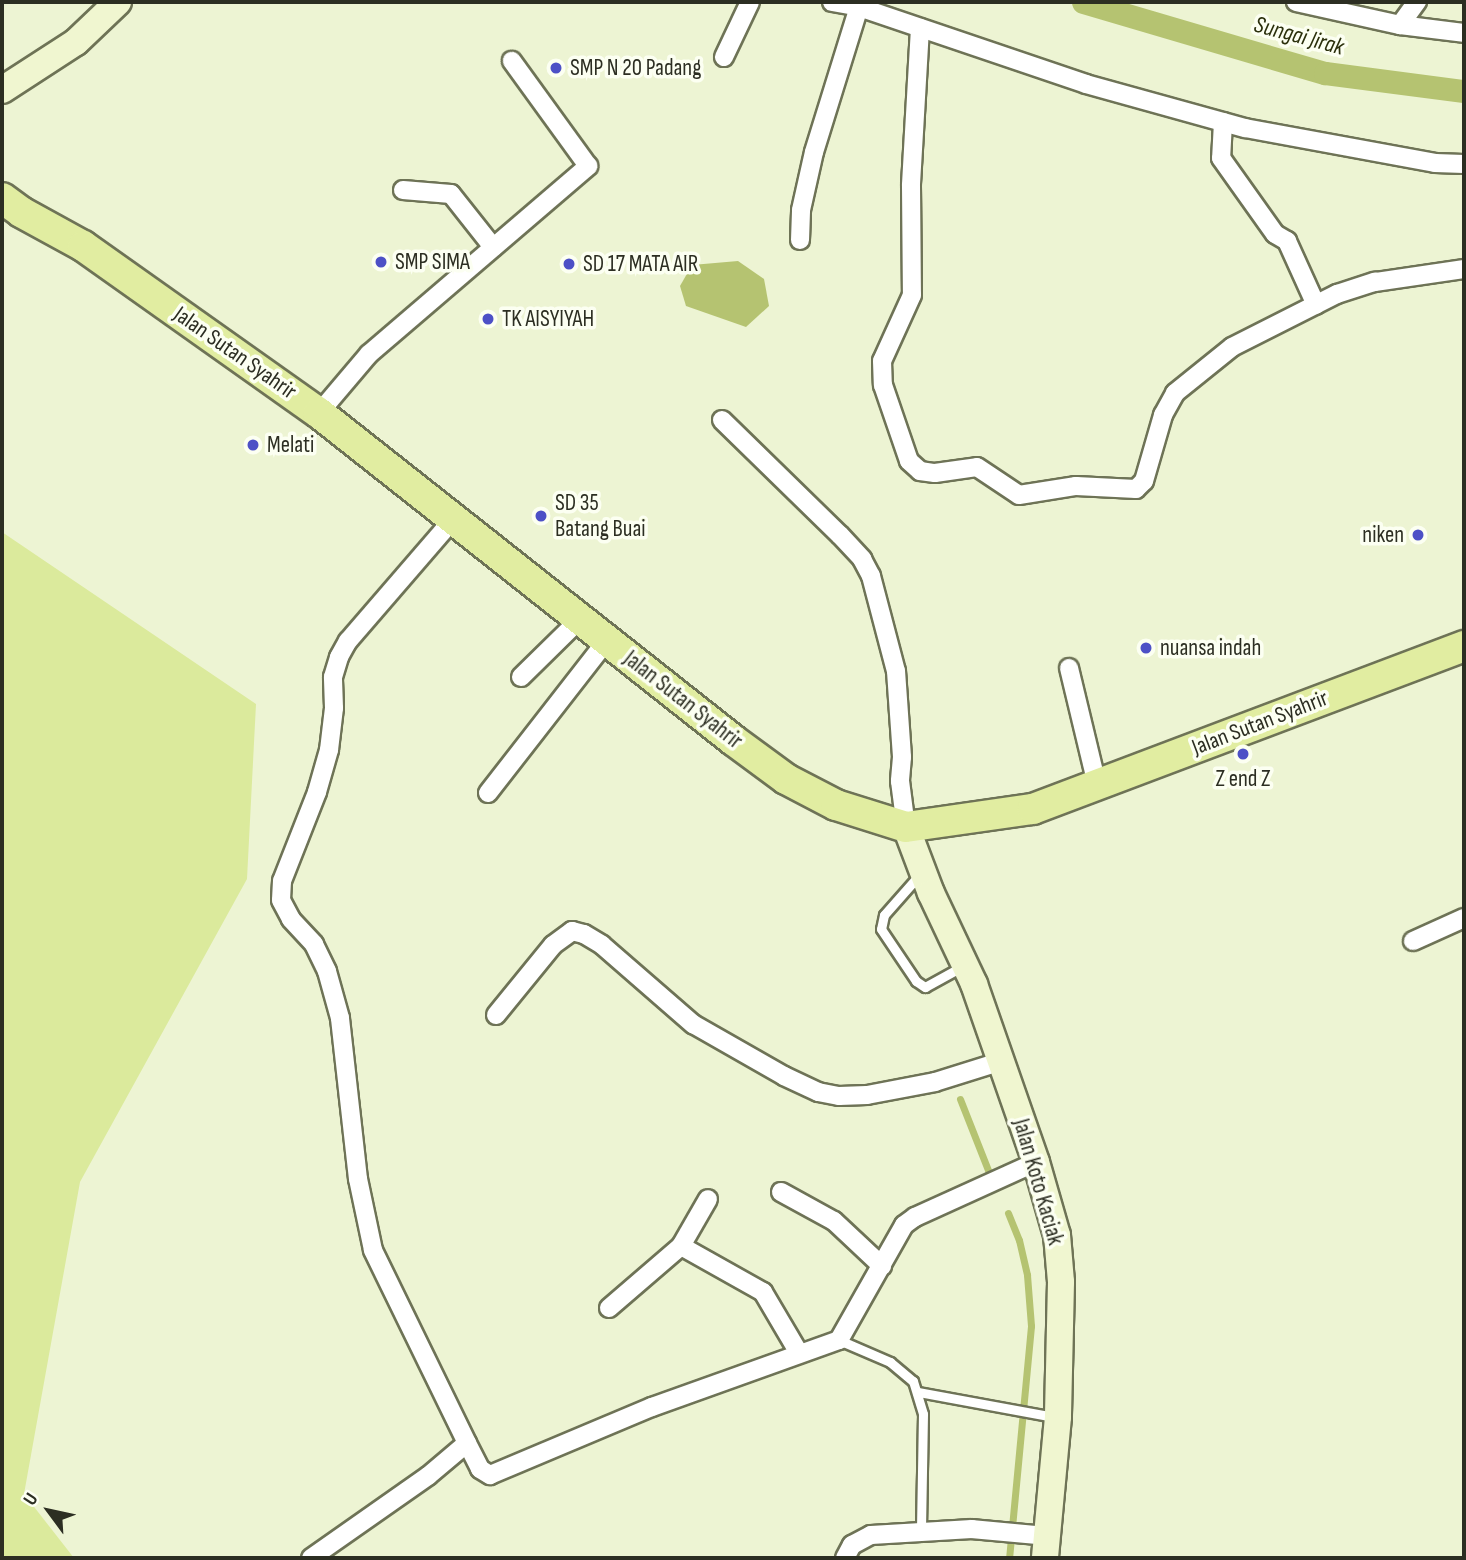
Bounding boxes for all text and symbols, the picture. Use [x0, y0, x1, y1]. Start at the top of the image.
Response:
water label: Sungai Jirak [1251, 10, 1347, 62]
place label: SMP N 20 Padang [570, 54, 701, 82]
marker: SMP N 20 Padang [548, 60, 564, 76]
place label: SMP SIMA [395, 248, 470, 276]
place label: SD 17 MATA AIR [583, 250, 698, 278]
marker: SMP SIMA [373, 254, 389, 270]
marker: SD 17 MATA AIR [561, 256, 577, 272]
street label: Jalan Sutan Syahrir [168, 301, 302, 405]
place label: TK AISYIYAH [502, 305, 594, 333]
marker: TK AISYIYAH [480, 311, 496, 327]
place label: Melati [267, 431, 314, 459]
marker: Melati [245, 437, 261, 453]
place label: SD 35 Batang Buai [555, 489, 646, 543]
marker: SD 35 Batang Buai [533, 508, 549, 524]
place label: niken [1362, 521, 1404, 549]
marker: niken [1410, 527, 1426, 543]
place label: nuansa indah [1160, 634, 1261, 662]
marker: nuansa indah [1138, 640, 1154, 656]
street label: Jalan Sutan Syahrir [618, 645, 748, 755]
street label: Jalan Sutan Syahrir [1188, 684, 1332, 762]
marker: Z end Z [1235, 746, 1251, 762]
place label: Z end Z [1215, 765, 1271, 793]
street label: Jalan Koto Kaciak [1007, 1116, 1069, 1248]
north arrow [14, 1476, 84, 1546]
text: U [19, 1489, 43, 1510]

